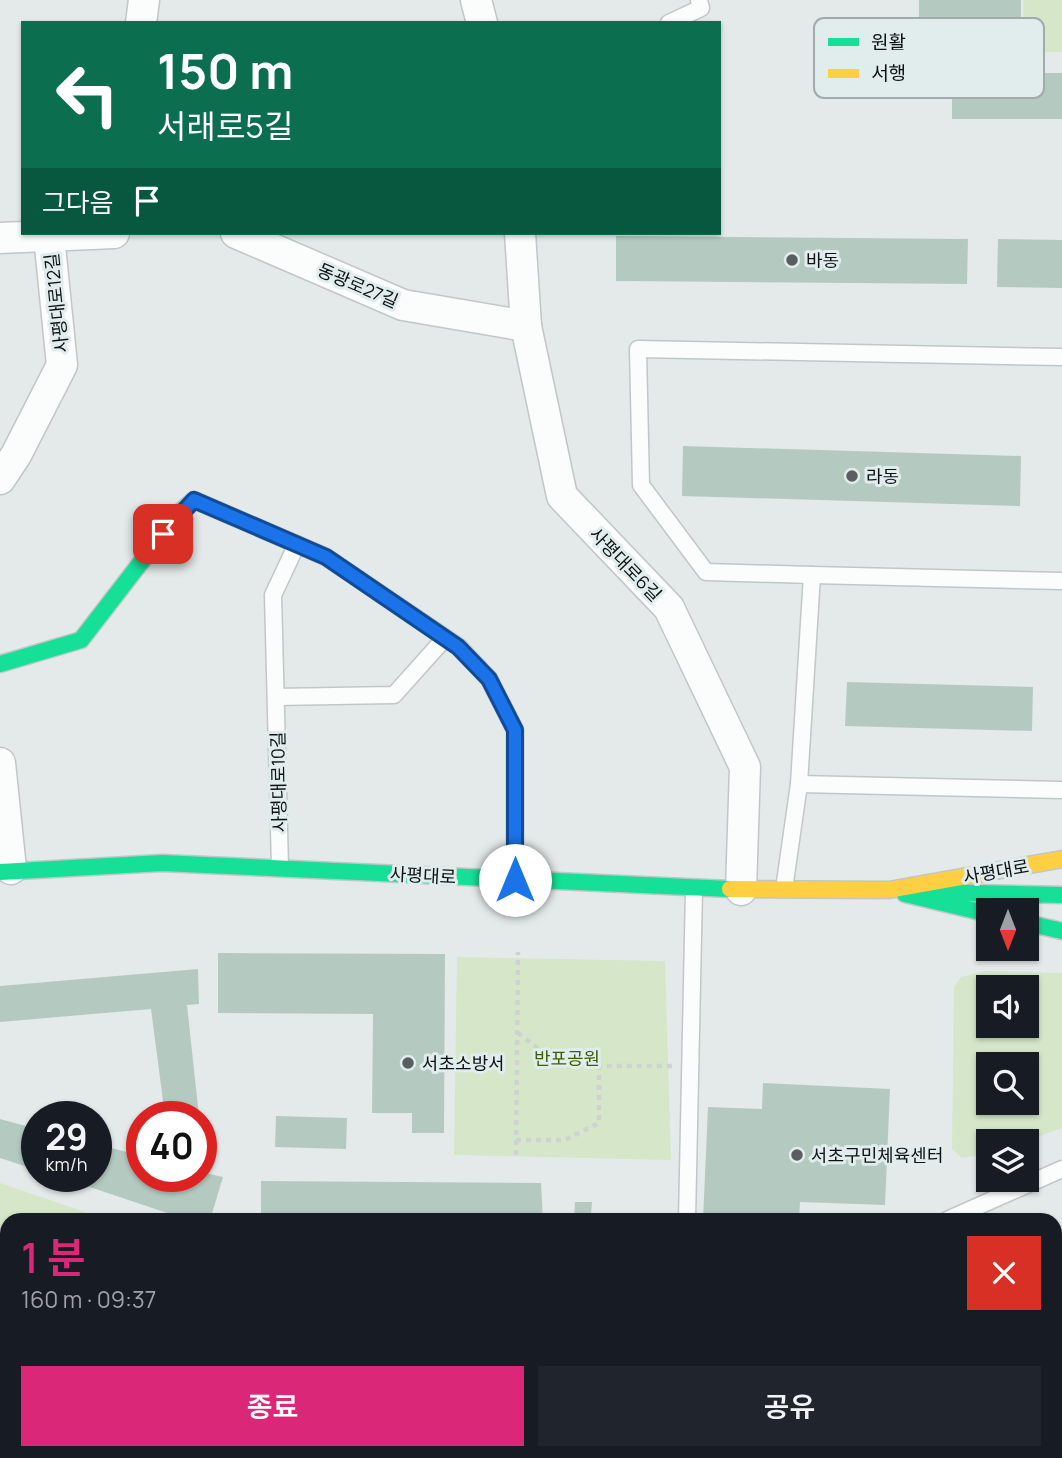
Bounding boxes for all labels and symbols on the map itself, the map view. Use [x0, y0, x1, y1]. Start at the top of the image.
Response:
legend [814, 18, 1044, 98]
text: 원활 [871, 29, 906, 55]
text: 서행 [871, 60, 906, 86]
place label: 바동 [806, 248, 839, 272]
street label: 사평대로12길 [39, 252, 73, 354]
marker: 바동 [784, 252, 800, 268]
street label: 동광로27길 [314, 257, 402, 313]
place label: 라동 [866, 464, 899, 488]
marker: 라동 [844, 468, 860, 484]
pin [133, 504, 193, 564]
street label: 사평대로6길 [585, 522, 667, 606]
street label: 사평대로10길 [265, 731, 291, 833]
position arrow [478, 843, 552, 917]
street label: 사평대로 [961, 853, 1031, 889]
street label: 사평대로 [389, 861, 457, 889]
north arrow [976, 898, 1040, 961]
park label: 반포공원 [534, 1046, 600, 1070]
place label: 서초소방서 [422, 1051, 505, 1075]
marker: 서초소방서 [400, 1055, 416, 1071]
speed limit sign: 40 [126, 1101, 217, 1192]
place label: 서초구민체육센터 [811, 1143, 943, 1167]
marker: 서초구민체육센터 [789, 1147, 805, 1163]

